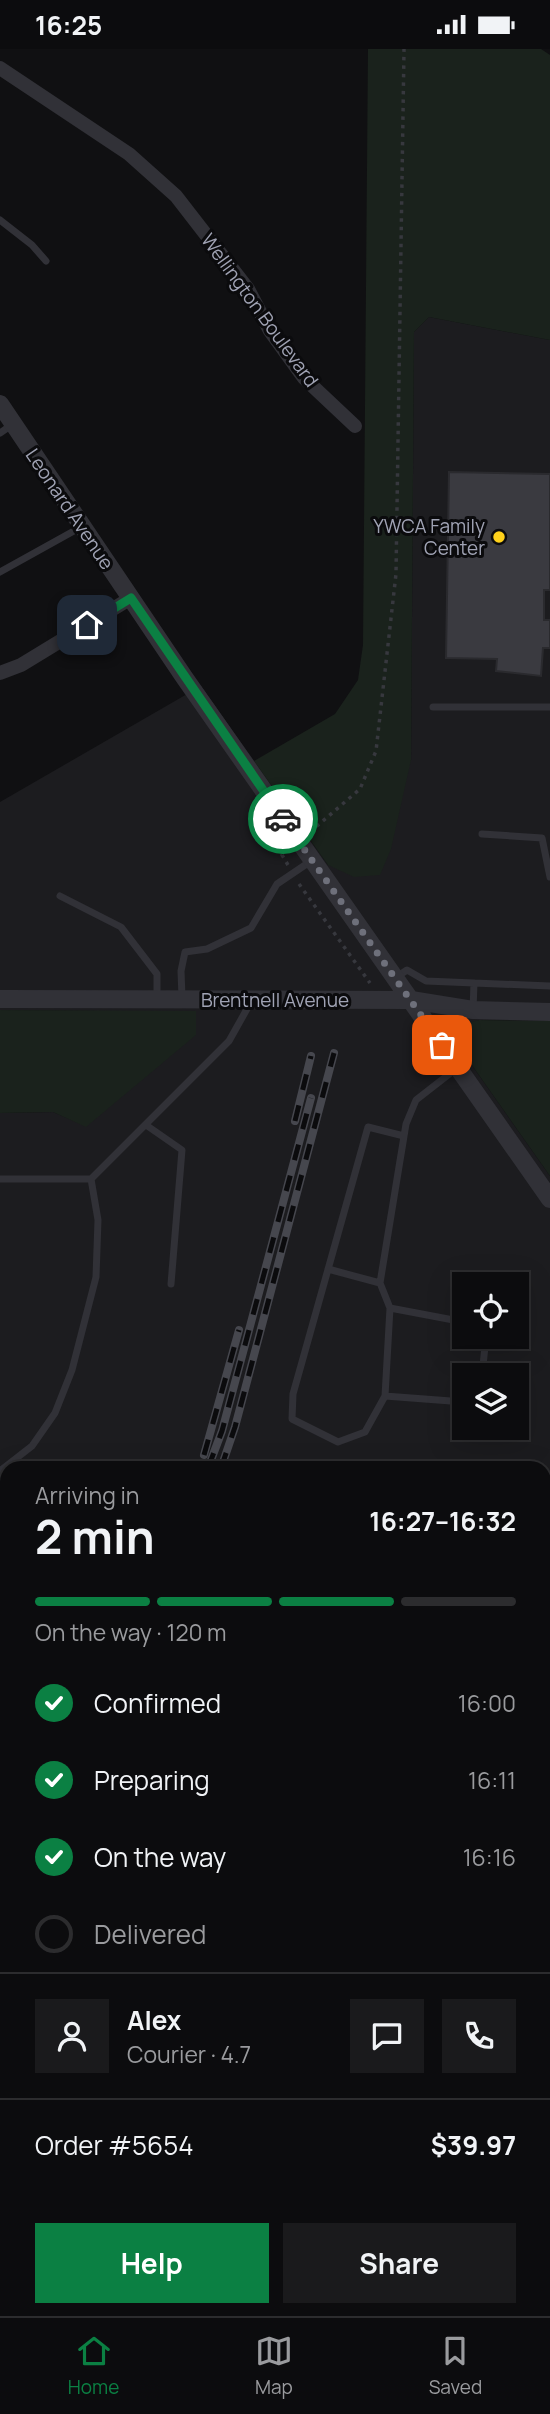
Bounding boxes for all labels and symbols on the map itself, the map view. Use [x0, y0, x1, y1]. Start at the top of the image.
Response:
street label: Wellington Boulevard [195, 228, 325, 392]
street label: Leonard Avenue [20, 443, 120, 575]
place label: YWCA Family Center [373, 513, 485, 561]
marker: YWCA Family Center [491, 529, 507, 545]
pin [57, 595, 117, 655]
courier [248, 784, 318, 854]
street label: Brentnell Avenue [201, 987, 349, 1013]
pin [412, 1015, 472, 1075]

